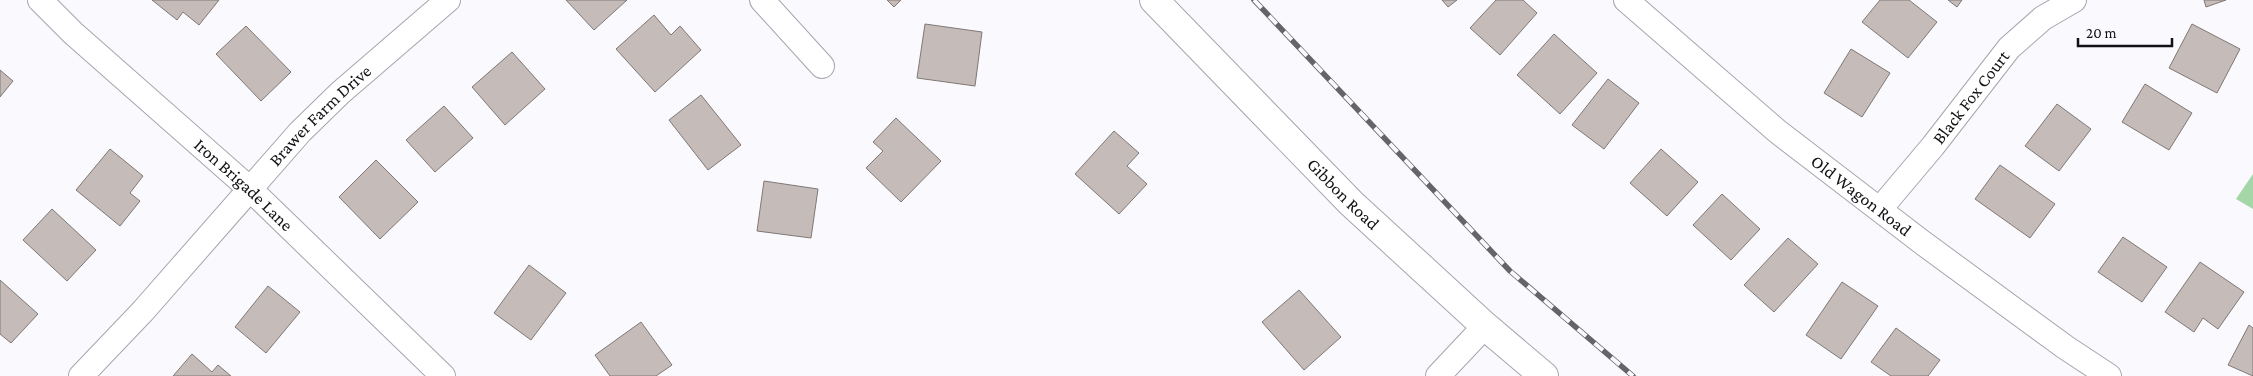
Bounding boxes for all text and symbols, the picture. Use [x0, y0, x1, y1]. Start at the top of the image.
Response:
scale bar [2078, 15, 2172, 47]
text: 20 m [2086, 25, 2117, 41]
street label: Black Fox Court [1928, 46, 2014, 148]
street label: Brawer Farm Drive [265, 61, 375, 170]
street label: Iron Brigade Lane [190, 134, 297, 235]
street label: Old Wagon Road [1807, 151, 1916, 241]
street label: Gibbon Road [1303, 154, 1384, 234]

